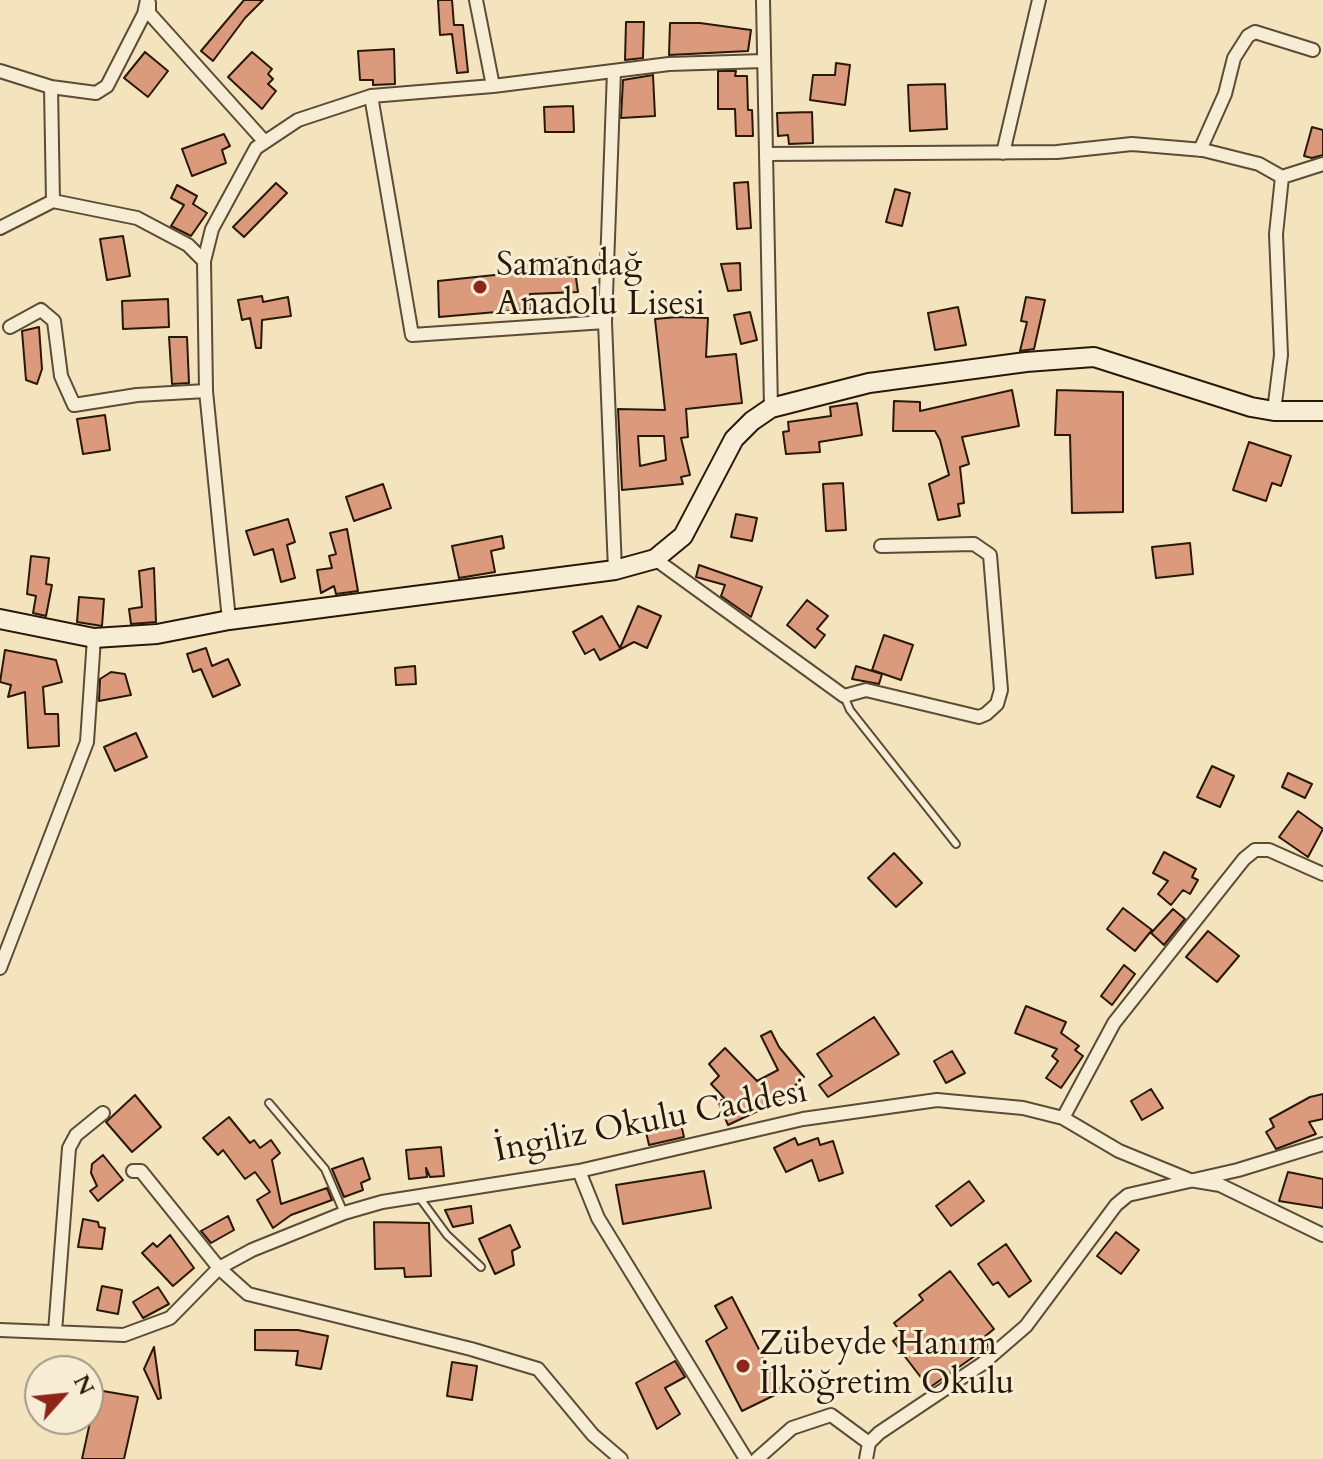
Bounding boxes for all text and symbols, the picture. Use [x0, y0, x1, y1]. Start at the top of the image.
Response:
place label: Samandağ Anadolu Lisesi [496, 247, 705, 326]
marker: Samandağ Anadolu Lisesi [471, 278, 489, 296]
street label: İngiliz Okulu Caddesi [491, 1073, 811, 1173]
place label: Zübeyde Hanım İlköğretim Okulu [759, 1326, 1014, 1406]
north arrow [24, 1355, 104, 1435]
marker: Zübeyde Hanım İlköğretim Okulu [734, 1357, 752, 1375]
text: N [66, 1370, 101, 1400]

